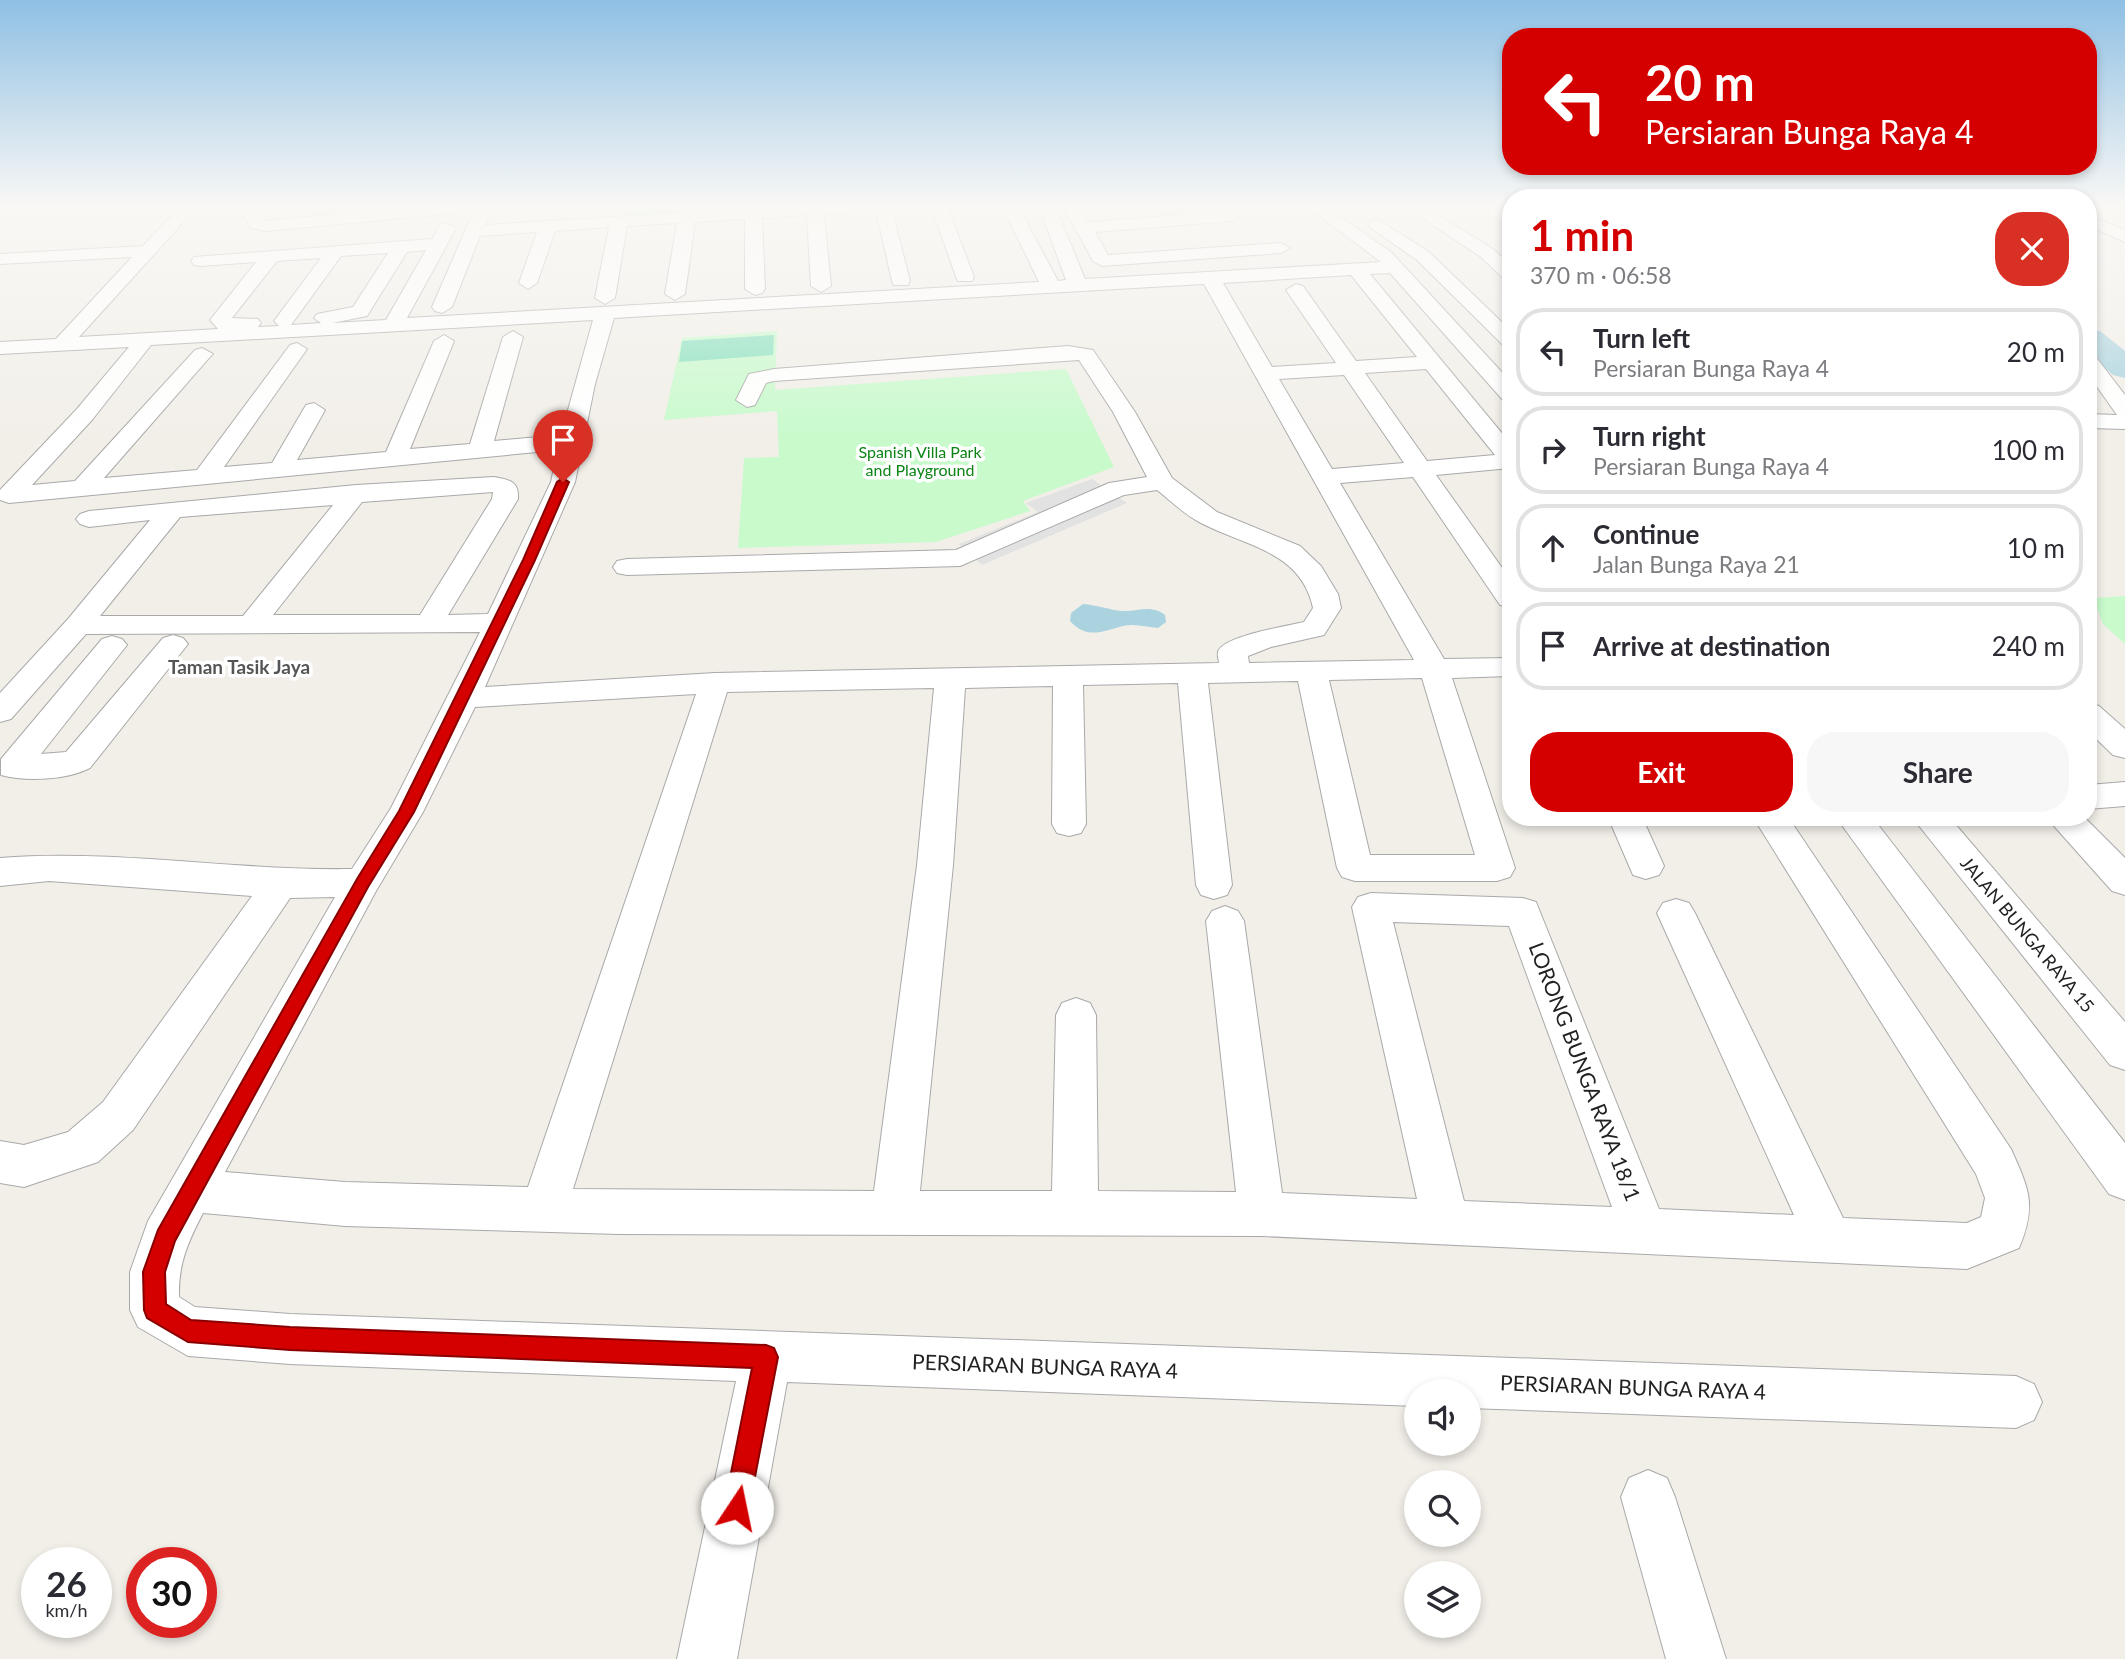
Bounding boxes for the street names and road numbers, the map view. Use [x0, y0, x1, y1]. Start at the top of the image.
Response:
street label: JALAN BUNGA RAYA 15 [1956, 852, 2099, 1017]
street label: LORONG BUNGA RAYA 18/1 [1524, 939, 1646, 1204]
street label: PERSIARAN BUNGA RAYA 4 [912, 1348, 1178, 1383]
street label: PERSIARAN BUNGA RAYA 4 [1500, 1369, 1766, 1404]

